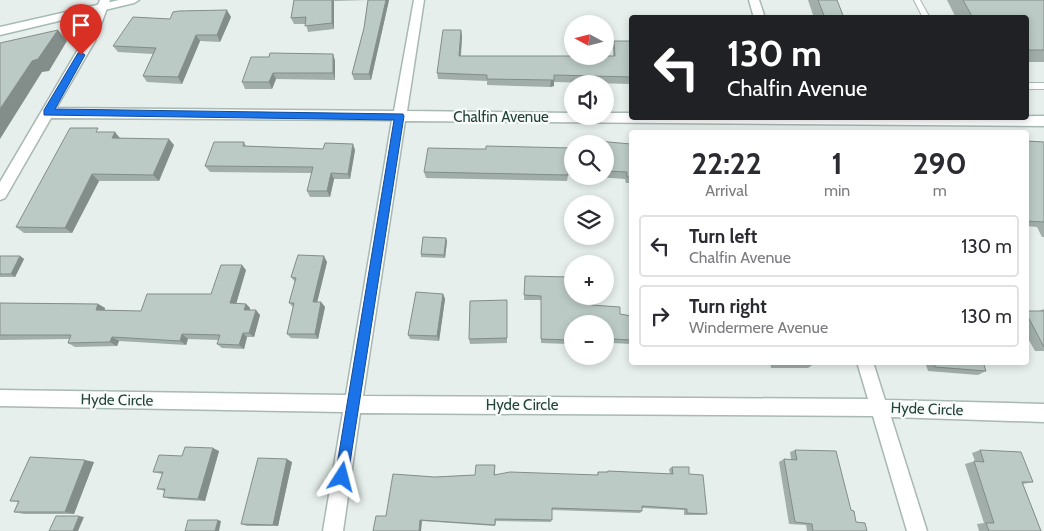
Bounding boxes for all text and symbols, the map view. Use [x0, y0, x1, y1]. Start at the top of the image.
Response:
pin [60, 4, 102, 55]
icon: arrive [67, 11, 95, 39]
north arrow [564, 15, 614, 65]
map controls [564, 15, 614, 365]
text: 130 m [727, 32, 822, 75]
icon: left [644, 35, 709, 100]
button: sound [564, 75, 614, 125]
text: Chalfin Avenue [727, 75, 867, 102]
street label: Chalfin Avenue [453, 108, 549, 126]
button: search [564, 135, 614, 185]
text: 22:22 [691, 145, 762, 182]
text: 1 [832, 145, 843, 182]
text: 290 [913, 145, 967, 182]
text: Arrival [705, 181, 748, 200]
text: min [824, 181, 850, 200]
text: m [933, 181, 947, 200]
button: layers [564, 195, 614, 245]
text: Turn left [689, 225, 757, 248]
icon: left [646, 232, 674, 260]
text: 130 m [961, 235, 1012, 258]
text: Chalfin Avenue [689, 248, 791, 267]
button: + [564, 255, 614, 305]
text: Turn right [689, 295, 767, 318]
icon: right [646, 302, 674, 330]
text: 130 m [961, 305, 1012, 328]
button: − [564, 315, 614, 365]
text: Windermere Avenue [689, 318, 828, 337]
street label: Hyde Circle [81, 390, 154, 410]
street label: Hyde Circle [486, 396, 559, 414]
street label: Hyde Circle [890, 399, 964, 419]
position arrow [315, 450, 367, 502]

